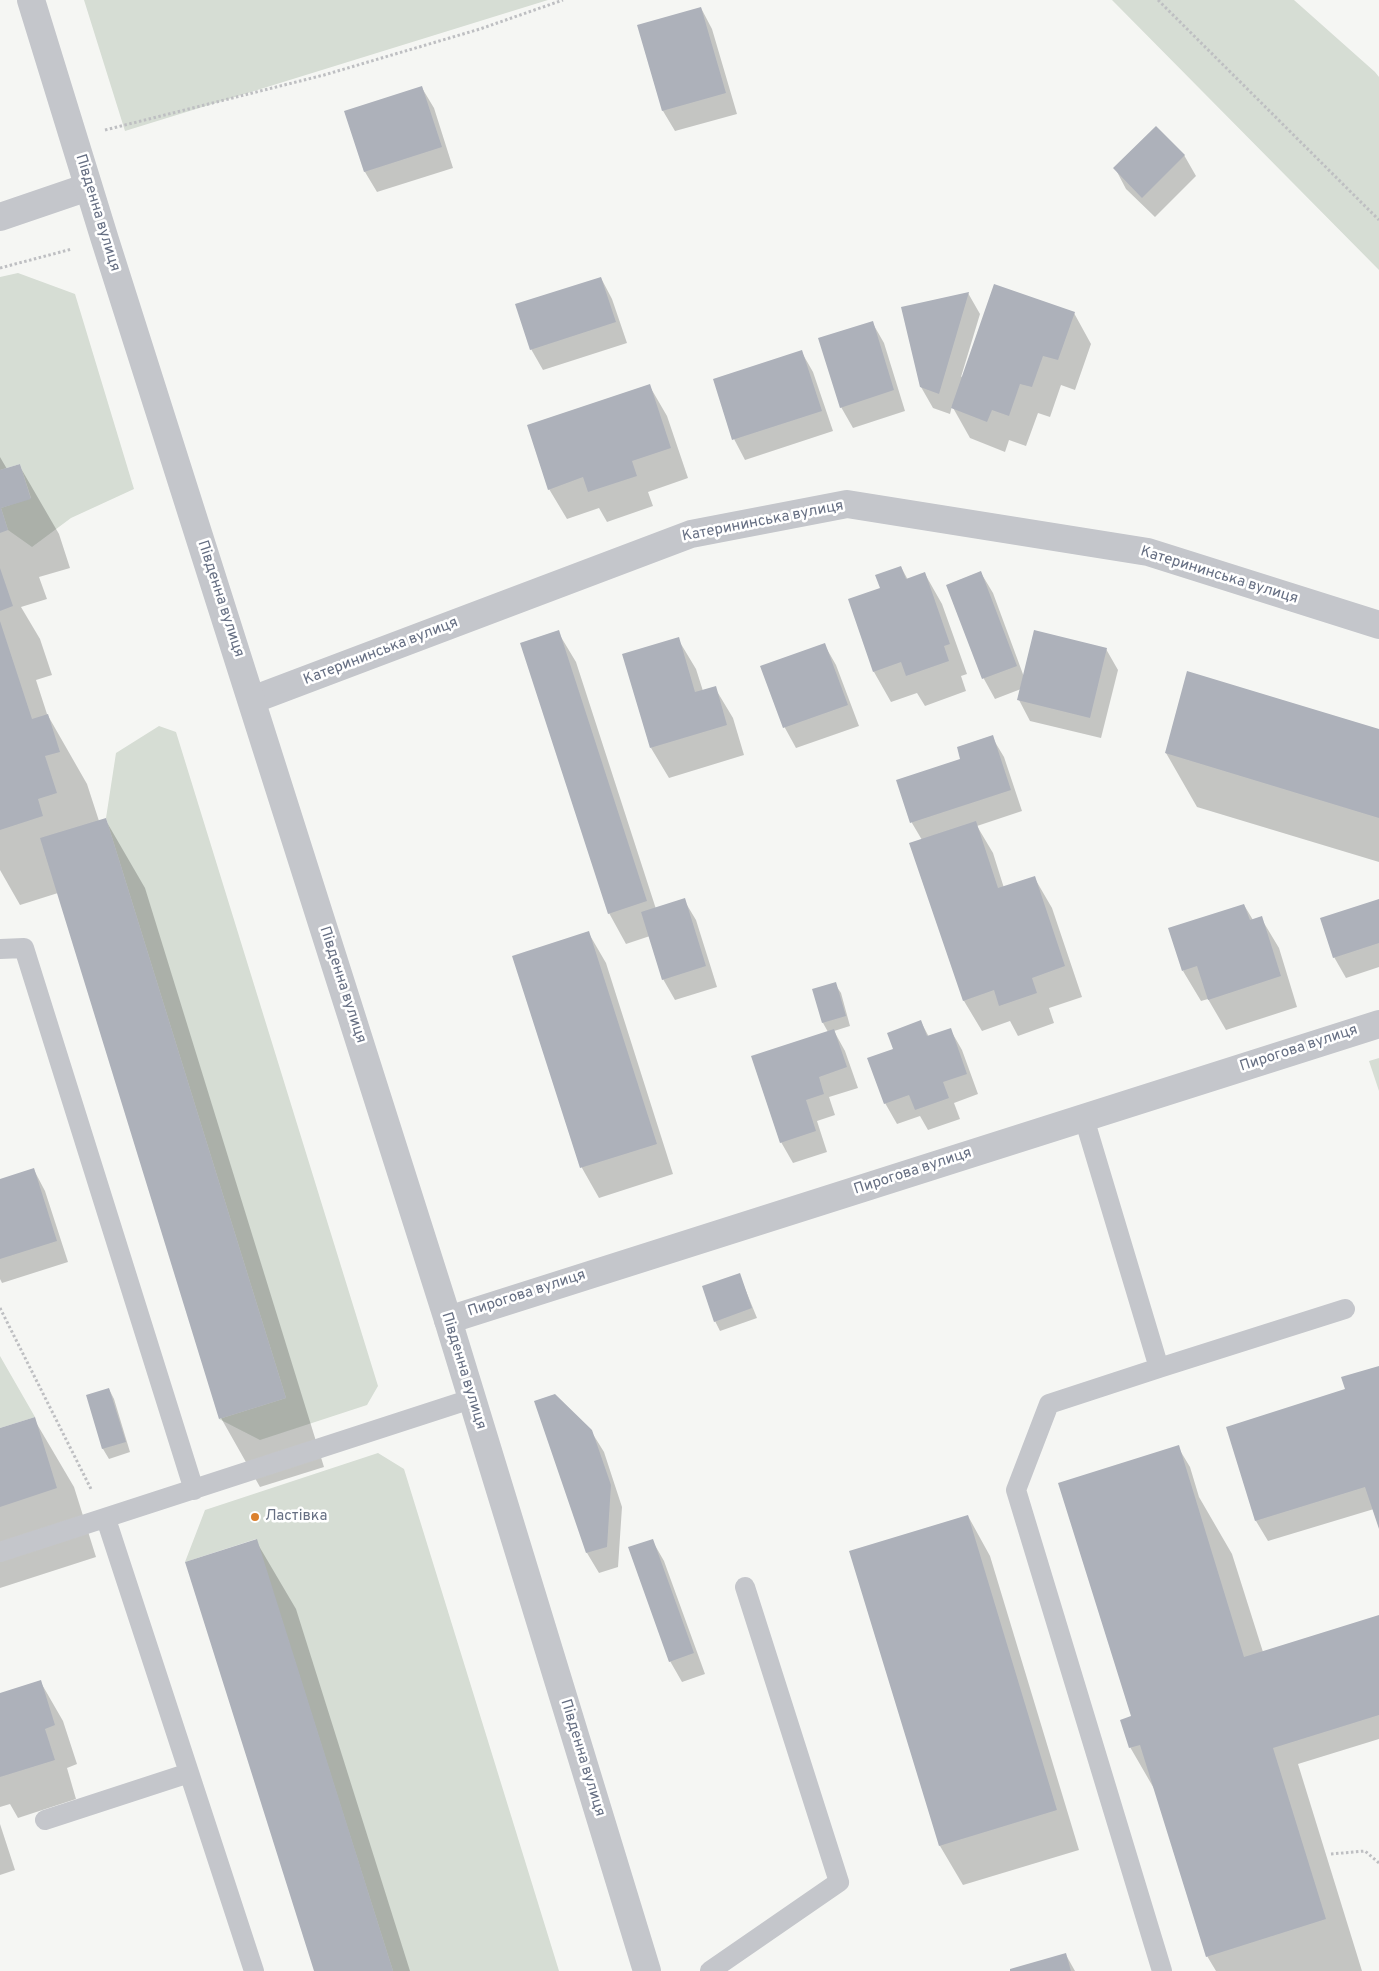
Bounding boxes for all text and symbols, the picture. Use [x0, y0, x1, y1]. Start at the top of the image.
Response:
street label: Південна вулиця [71, 152, 123, 274]
street label: Катерининська вулиця [681, 498, 845, 546]
street label: Південна вулиця [193, 538, 247, 660]
street label: Катерининська вулиця [1138, 543, 1300, 609]
street label: Катерининська вулиця [301, 614, 461, 690]
street label: Південна вулиця [315, 924, 369, 1046]
street label: Пирогова вулиця [1238, 1021, 1360, 1077]
street label: Пирогова вулиця [852, 1144, 974, 1200]
street label: Пирогова вулиця [466, 1266, 588, 1322]
street label: Південна вулиця [437, 1310, 489, 1432]
place label: Ластівка [265, 1508, 327, 1526]
marker: Ластівка [249, 1511, 261, 1523]
street label: Південна вулиця [556, 1697, 608, 1819]

